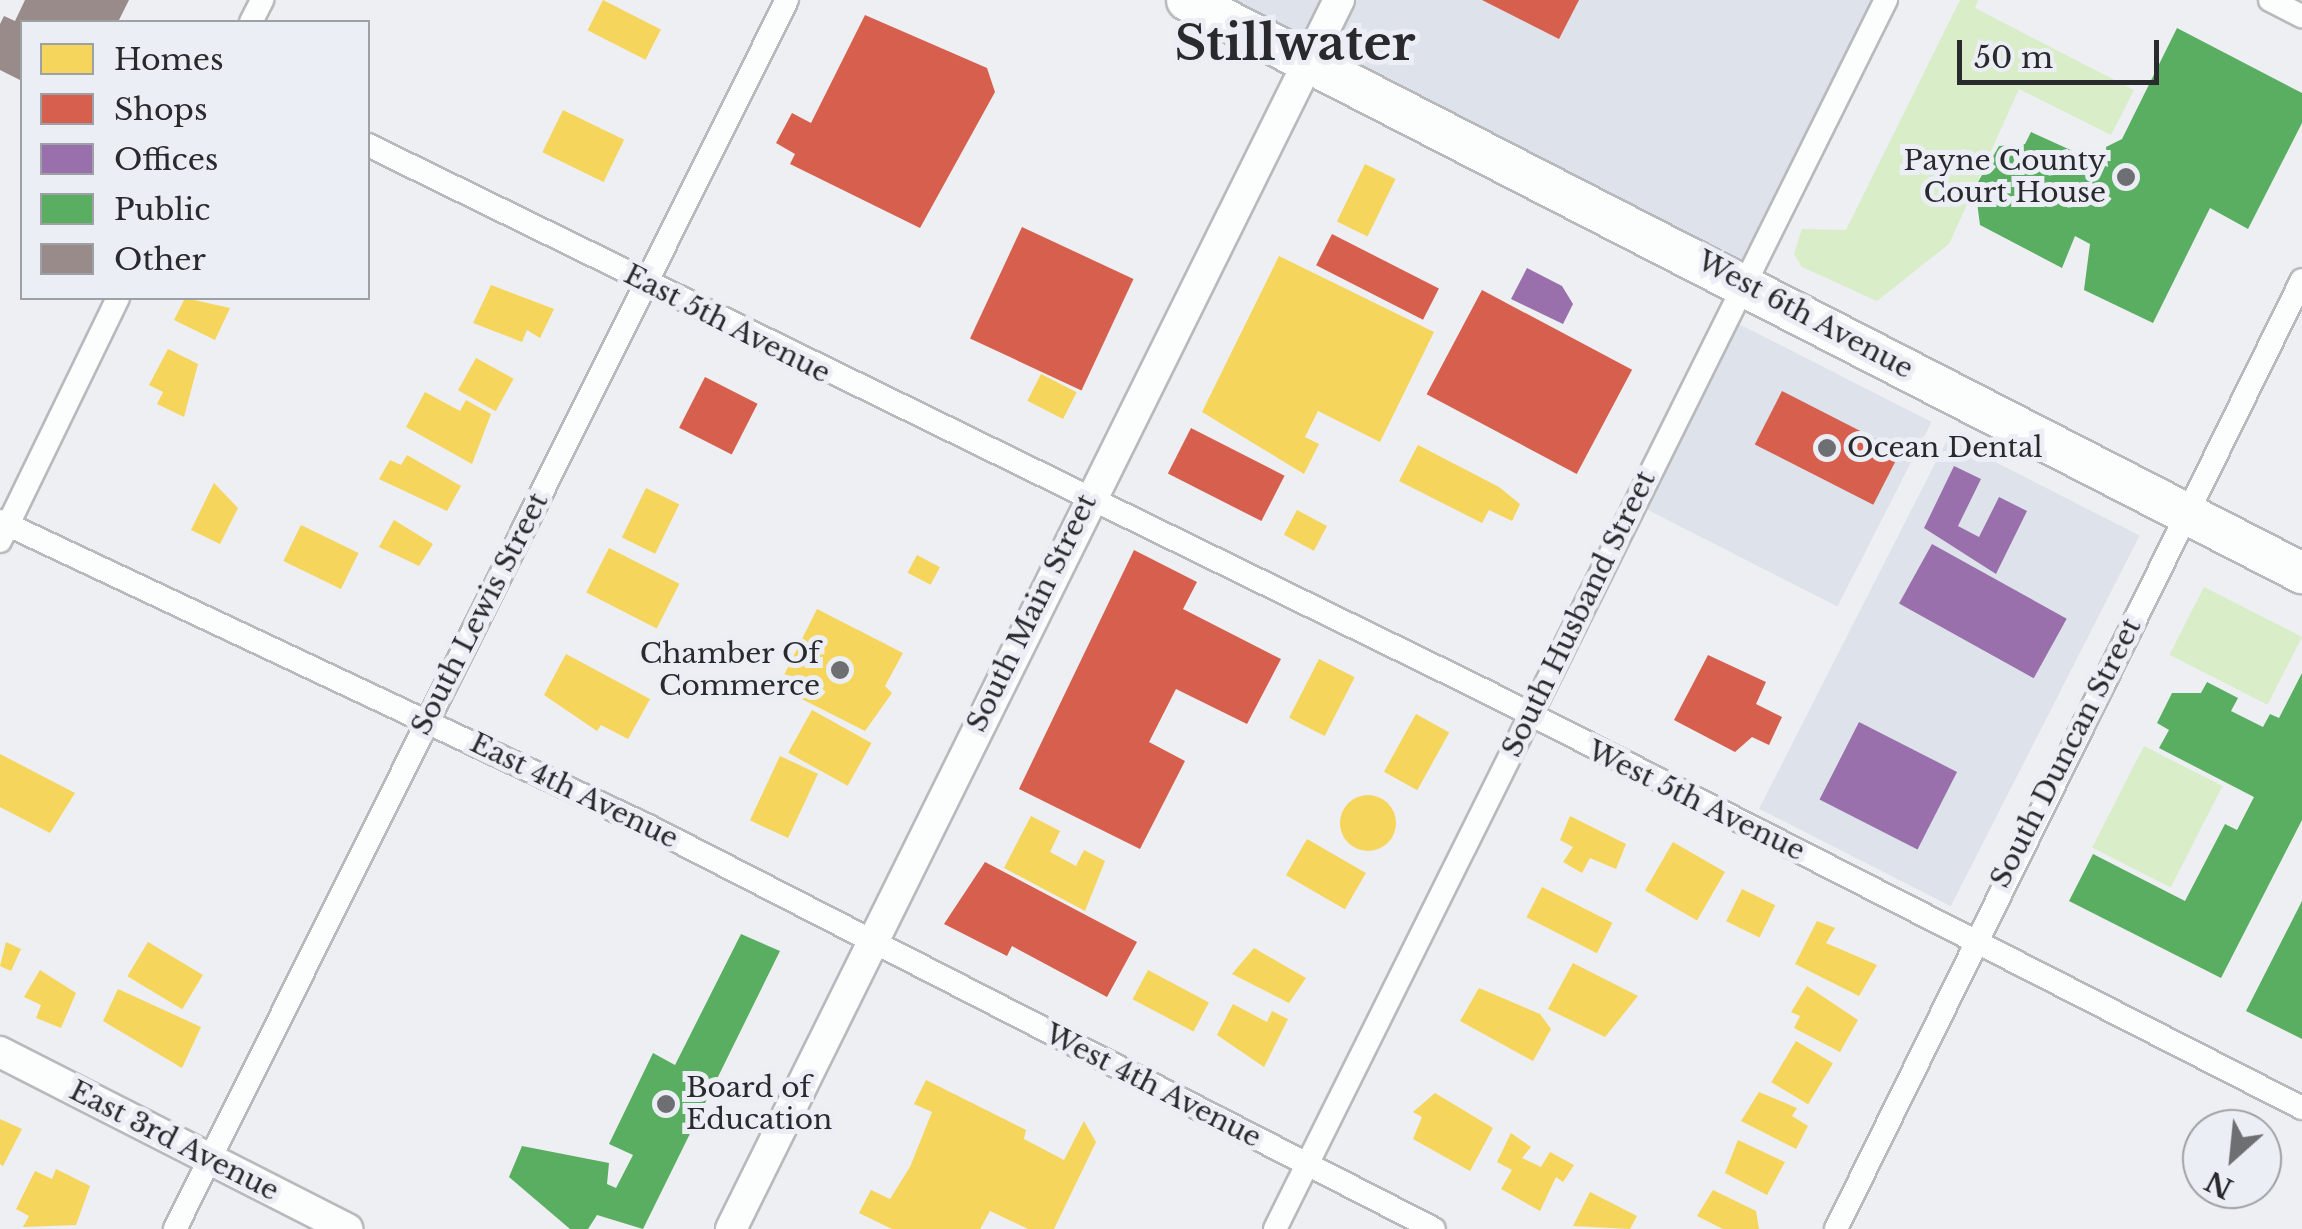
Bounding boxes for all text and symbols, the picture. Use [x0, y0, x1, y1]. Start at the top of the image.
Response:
district label: Stillwater [1175, 15, 1415, 73]
legend [20, 20, 370, 300]
scale bar [1962, 20, 2164, 82]
text: 50 m [1974, 39, 2053, 76]
text: Homes [114, 41, 224, 78]
text: Shops [114, 91, 208, 128]
text: Offices [114, 141, 218, 178]
place label: Payne County Court House [1904, 144, 2106, 210]
marker: Payne County Court House [2115, 166, 2137, 188]
text: Public [114, 191, 210, 228]
text: Other [114, 241, 206, 278]
street label: West 6th Avenue [1691, 244, 1919, 386]
street label: East 5th Avenue [618, 257, 836, 391]
place label: Ocean Dental [1847, 431, 2043, 465]
marker: Ocean Dental [1816, 437, 1838, 459]
street label: South Husband Street [1495, 465, 1663, 763]
street label: South Lewis Street [404, 487, 556, 741]
street label: South Main Street [960, 489, 1104, 737]
street label: South Duncan Street [1983, 613, 2149, 893]
place label: Chamber Of Commerce [639, 637, 820, 703]
marker: Chamber Of Commerce [829, 659, 851, 681]
street label: East 4th Avenue [464, 726, 684, 856]
street label: West 5th Avenue [1581, 734, 1811, 868]
street label: West 4th Avenue [1039, 1017, 1267, 1155]
place label: Board of Education [686, 1071, 832, 1137]
street label: East 3rd Avenue [63, 1074, 285, 1208]
marker: Board of Education [655, 1093, 677, 1115]
north arrow [2182, 1109, 2282, 1209]
text: N [2199, 1163, 2239, 1206]

